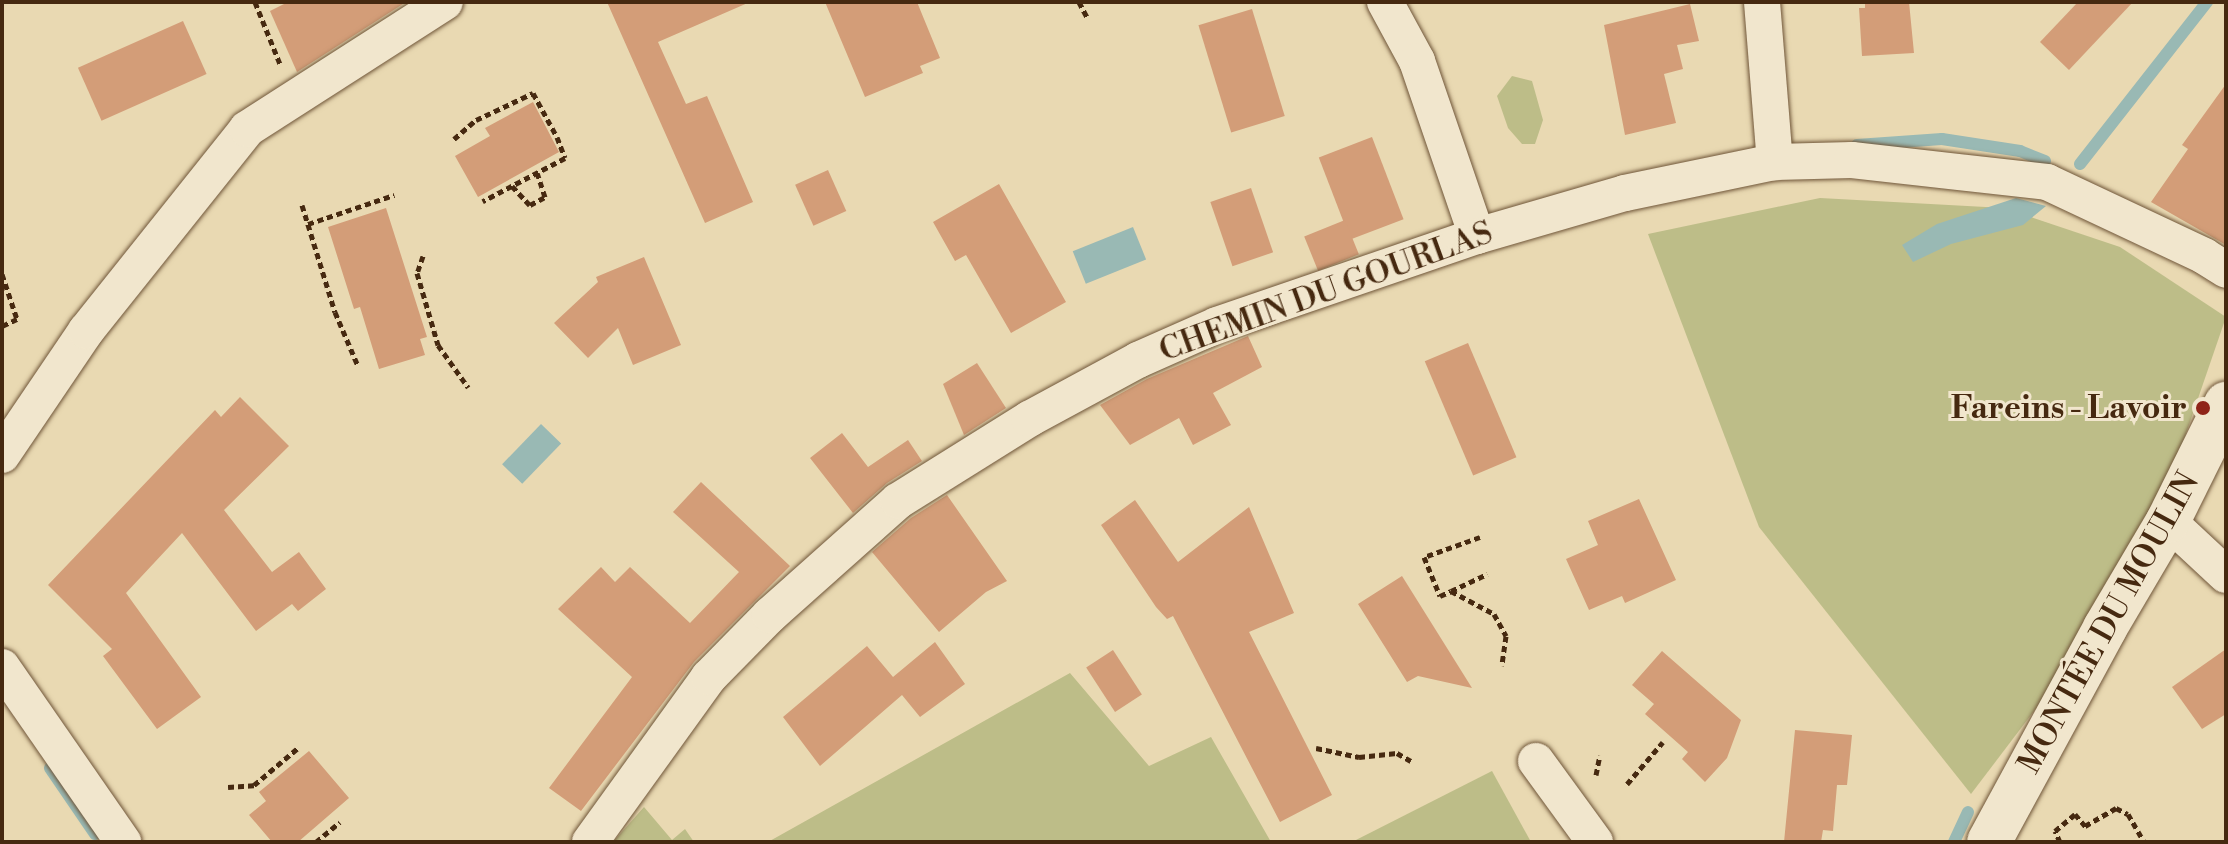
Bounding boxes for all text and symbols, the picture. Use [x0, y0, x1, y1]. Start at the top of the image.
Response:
street label: CHEMIN DU GOURLAS [1154, 214, 1498, 370]
place label: Fareins - Lavoir [1951, 389, 2187, 427]
marker: Fareins - Lavoir [2194, 399, 2212, 417]
street label: MONTÉE DU MOULIN [2010, 466, 2208, 780]

